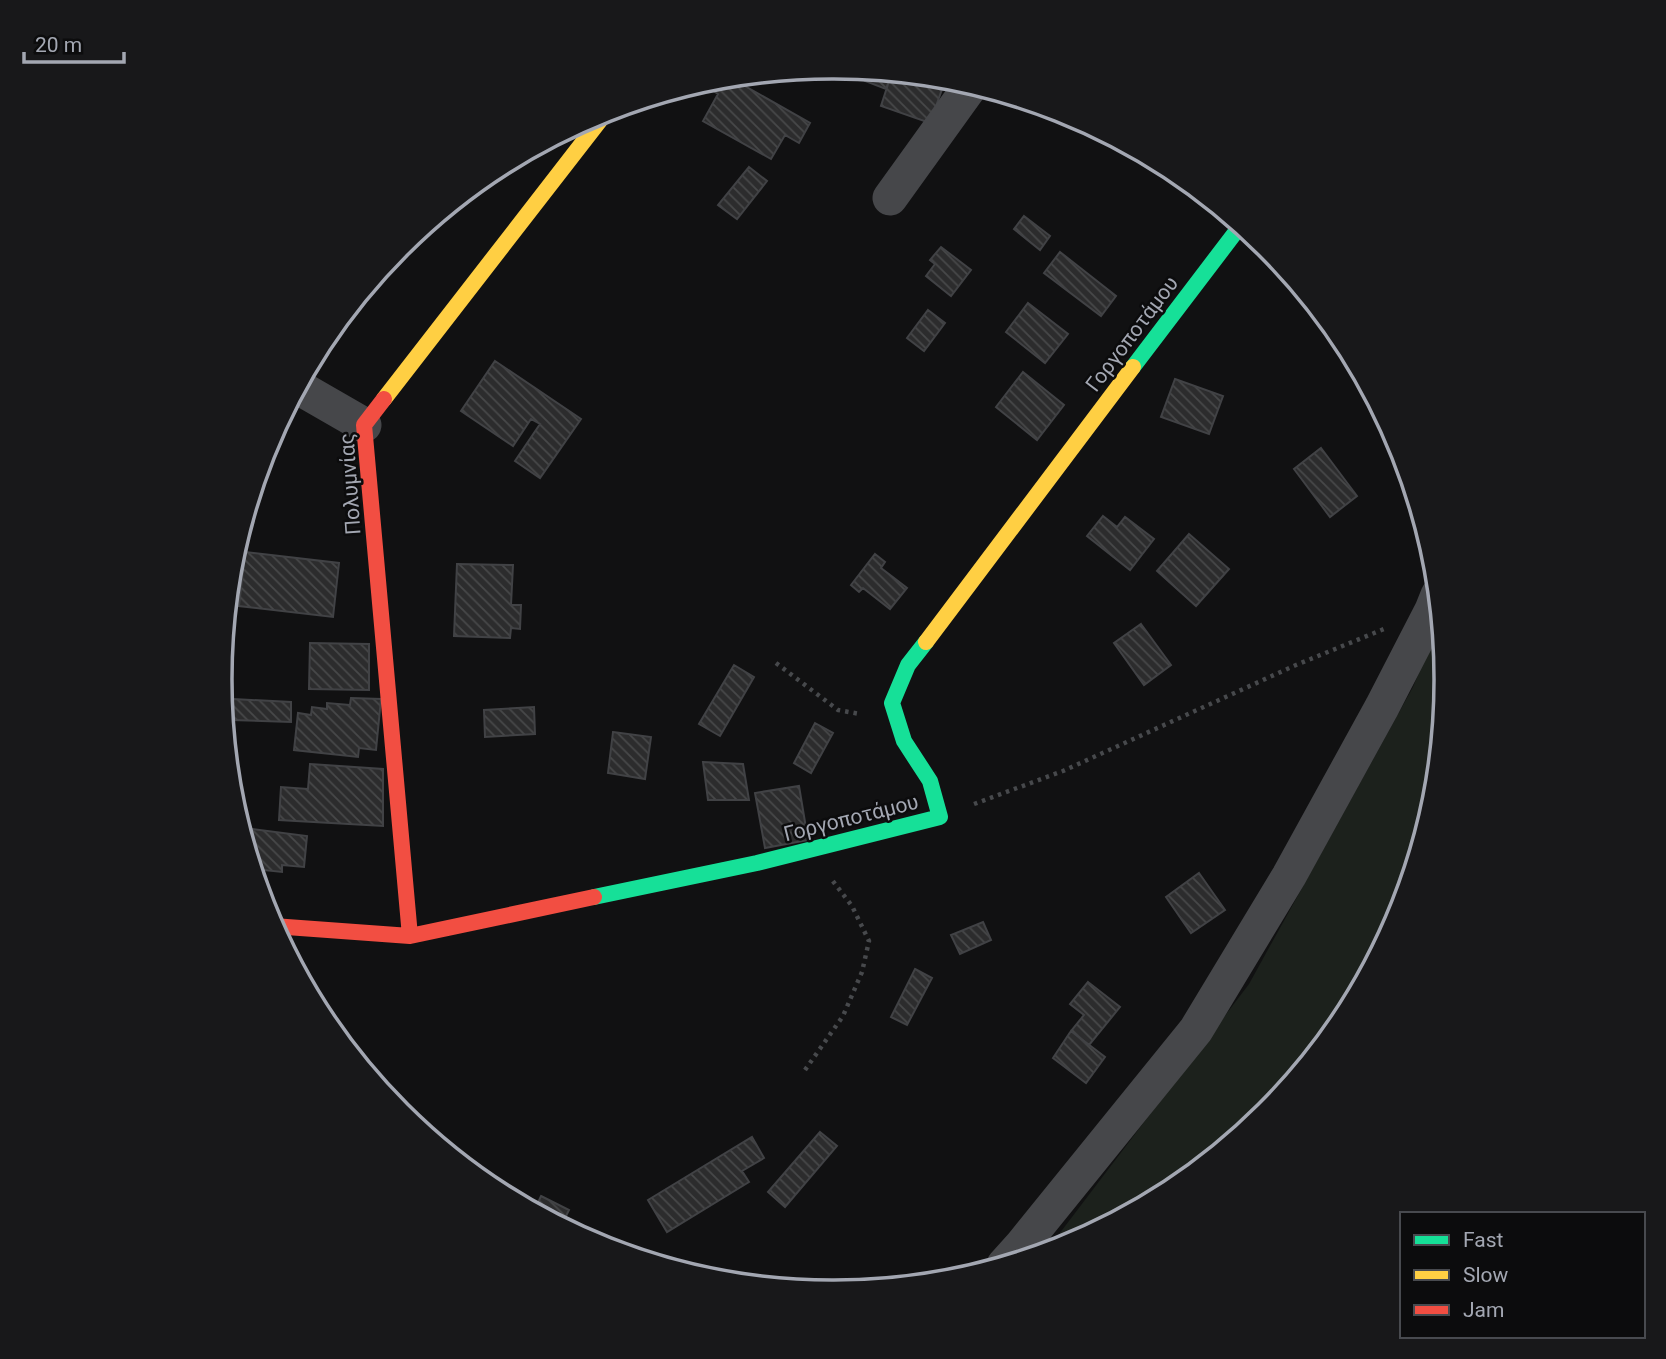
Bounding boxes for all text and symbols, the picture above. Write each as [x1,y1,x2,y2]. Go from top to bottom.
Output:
scale bar [24,21,124,65]
text: 20 m [35,33,82,57]
street label: Γοργοποτάμου [1081,272,1183,396]
street label: Πολυμνίας [334,432,366,536]
street label: Γοργοποτάμου [781,790,921,846]
legend [1400,1212,1645,1338]
text: Fast [1463,1228,1504,1252]
text: Slow [1463,1263,1509,1287]
text: Jam [1463,1298,1504,1322]

